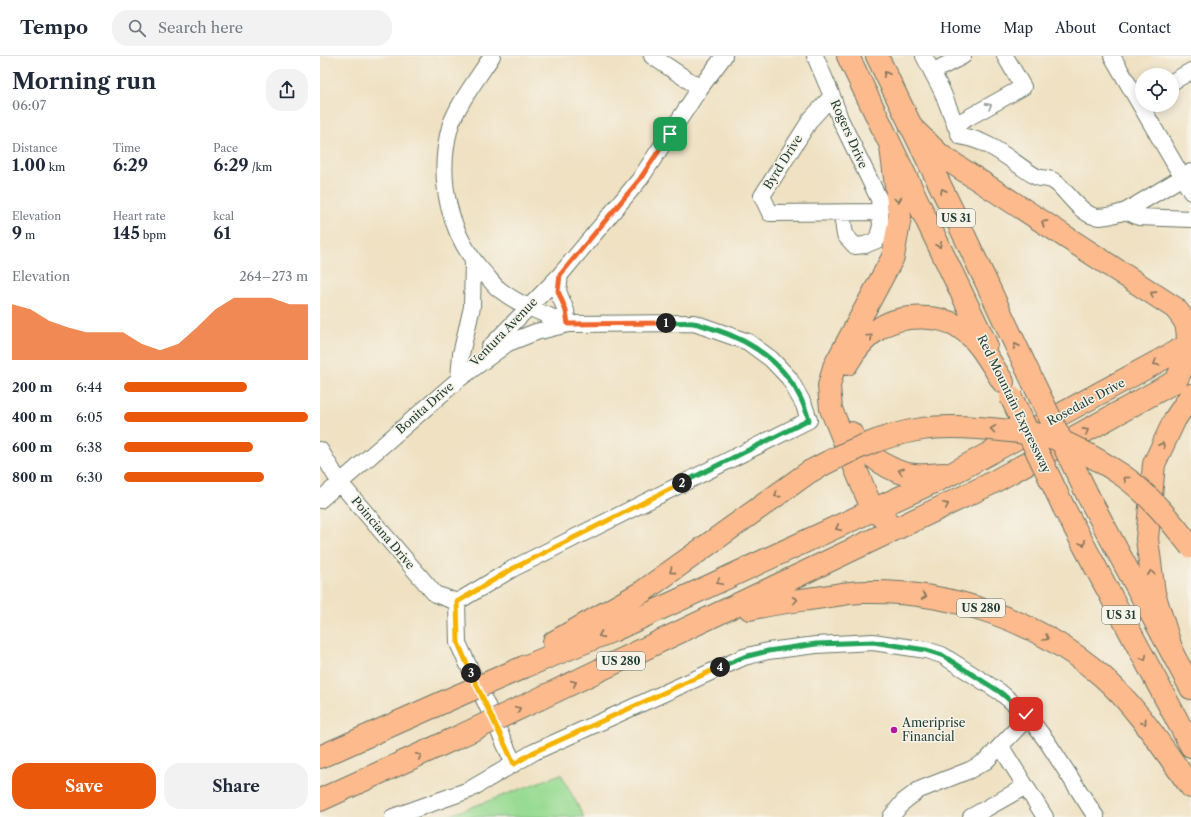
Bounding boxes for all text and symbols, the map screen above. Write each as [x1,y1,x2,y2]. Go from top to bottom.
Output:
search box [112,10,392,46]
text: Tempo [20,16,88,39]
icon: search [126,17,148,39]
text: Search here [158,18,243,37]
text: Home [940,19,981,37]
text: Map [1003,19,1033,37]
text: About [1055,19,1096,37]
text: Contact [1118,19,1171,37]
text: Morning run [12,68,156,95]
map controls [1135,68,1179,112]
button: locate [1135,68,1179,112]
button: share [266,69,308,111]
one-way arrow [883,71,891,78]
text: 06:07 [12,97,46,113]
street label: Rogers Drive [828,97,871,171]
one-way arrow [985,104,992,111]
pin [653,117,687,151]
icon: arrive [659,123,681,145]
street label: Byrd Drive [760,131,805,192]
text: Distance [12,141,58,155]
text: Time [113,141,140,155]
text: Pace [213,141,238,155]
text: 1.00 [12,155,46,175]
text: 6:29 [113,155,148,175]
text: 6:29 [213,155,249,175]
text: km [46,160,65,174]
text: /km [249,160,272,174]
one-way arrow [940,187,948,195]
one-way arrow [893,197,902,203]
text: Elevation [12,209,61,223]
text: Heart rate [113,209,166,223]
text: kcal [213,209,234,223]
road number: US 31 [937,209,975,227]
one-way arrow [1041,221,1048,228]
text: 9 [12,223,22,243]
text: 145 [113,223,140,243]
text: 61 [213,223,231,243]
text: m [22,228,35,242]
text: bpm [140,228,166,242]
one-way arrow [934,241,942,248]
text: Elevation [12,268,70,284]
text: 264–273 m [239,268,308,284]
one-way arrow [1150,291,1157,298]
street label: Ventura Avenue [466,294,540,370]
pin: 1 [656,313,676,333]
text: 1 [664,316,668,330]
street label: Red Mountain Expressway [974,332,1055,476]
one-way arrow [865,334,873,342]
one-way arrow [1013,343,1021,351]
one-way arrow [1153,359,1160,366]
street label: Rosedale Drive [1044,375,1128,428]
street label: Bonita Drive [393,378,457,437]
text: 200 m [12,379,52,395]
text: 6:44 [76,379,102,395]
text: 400 m [12,409,52,425]
text: 6:05 [76,409,103,425]
one-way arrow [990,425,996,434]
one-way arrow [1082,428,1089,436]
text: 600 m [12,439,53,455]
text: 6:38 [76,439,102,455]
one-way arrow [1157,442,1165,450]
one-way arrow [897,467,904,476]
text: 800 m [12,469,53,485]
text: 6:30 [76,469,103,485]
pin: 2 [672,473,692,493]
text: 2 [679,476,685,490]
one-way arrow [1123,476,1130,483]
one-way arrow [775,490,782,497]
street label: Poinciana Drive [349,493,418,572]
one-way arrow [942,502,950,510]
one-way arrow [834,523,841,531]
one-way arrow [1078,539,1086,546]
one-way arrow [669,566,676,574]
one-way arrow [1147,570,1156,576]
one-way arrow [716,577,723,585]
one-way arrow [921,591,927,600]
one-way arrow [792,596,798,605]
road number: US 280 [957,599,1005,617]
road number: US 31 [1102,606,1140,624]
one-way arrow [597,630,605,638]
one-way arrow [1042,634,1049,641]
road number: US 280 [597,652,645,670]
one-way arrow [1139,653,1147,661]
pin: 4 [710,657,730,677]
text: 4 [717,660,723,674]
pin: 3 [461,663,481,683]
text: 3 [468,666,474,680]
one-way arrow [570,680,578,688]
pin [1009,697,1043,731]
icon: check [1015,703,1037,725]
one-way arrow [514,706,522,714]
place label: Ameriprise Financial [901,715,966,744]
one-way arrow [1139,718,1147,725]
marker: Ameriprise Financial [889,725,899,735]
one-way arrow [415,753,423,761]
button: Save [12,763,156,809]
button: Share [164,763,308,809]

